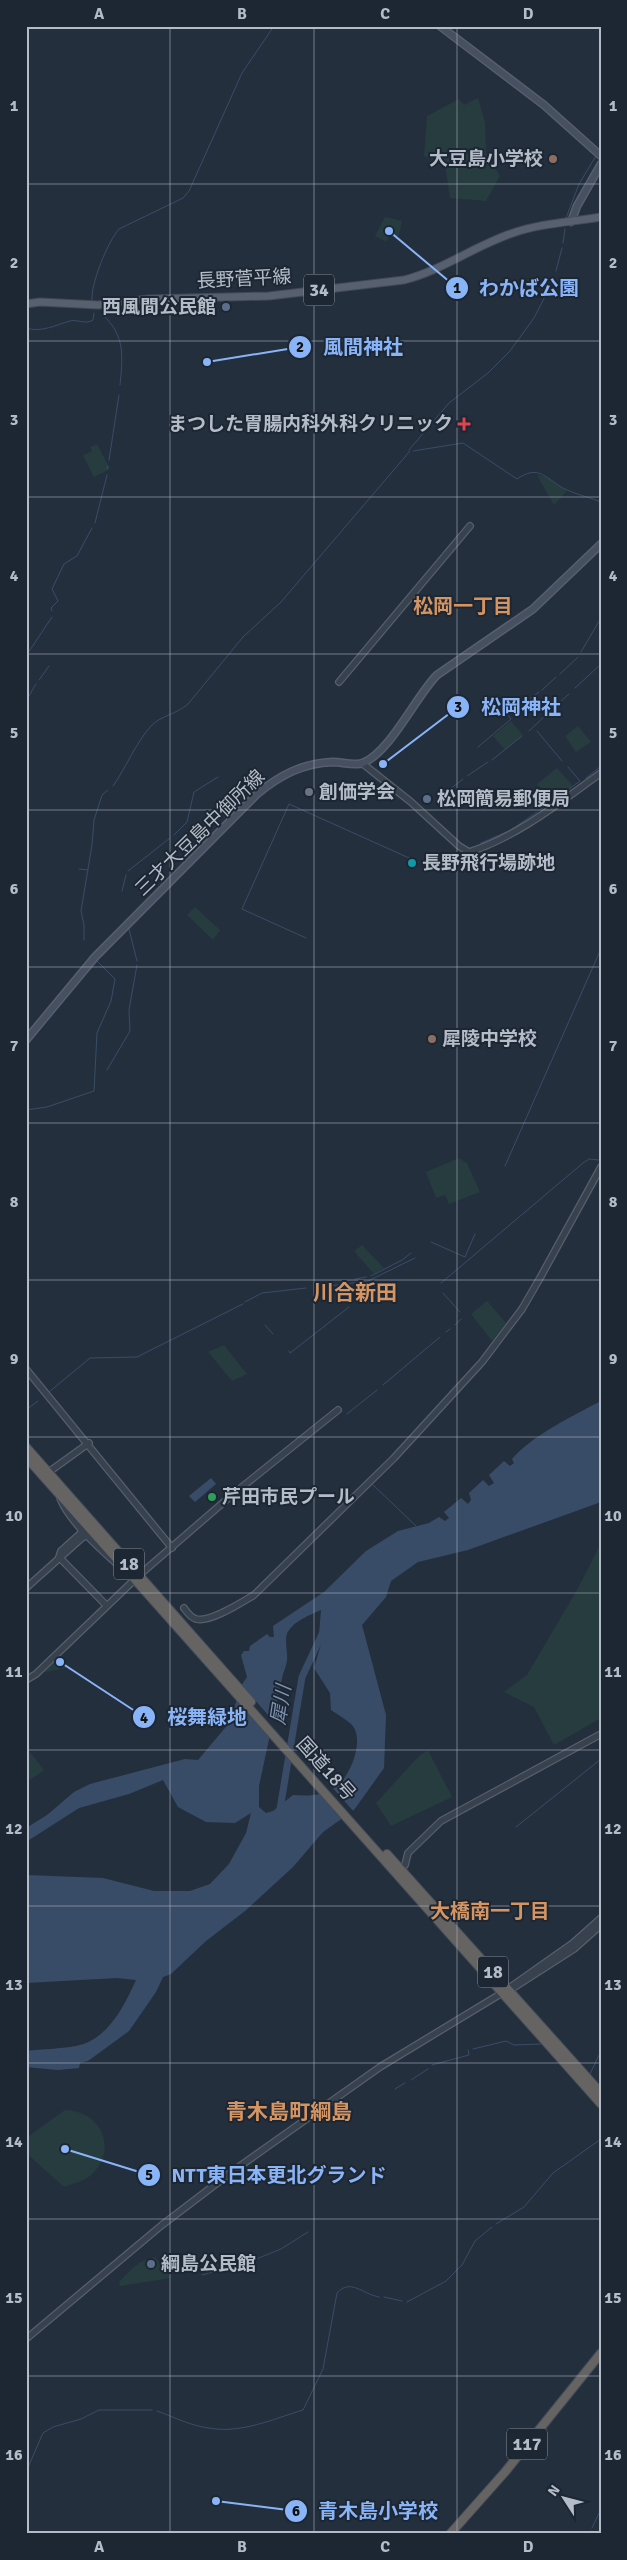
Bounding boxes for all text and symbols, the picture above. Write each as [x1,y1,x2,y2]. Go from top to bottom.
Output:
text: A [94,4,105,24]
text: B [237,4,247,24]
text: C [380,4,390,24]
text: D [523,4,534,24]
text: 1 [10,96,19,116]
text: 1 [609,96,618,116]
place label: 大豆島小学校 [429,147,543,171]
marker: 大豆島小学校 [547,153,559,165]
text: 2 [10,253,18,273]
text: 2 [609,253,617,273]
street label: 長野菅平線 [196,265,292,293]
callout: わかば公園 [444,271,589,306]
road number: 34 [304,274,334,306]
text: わかば公園 [479,276,579,301]
text: 1 [453,279,461,297]
place label: 西風間公民館 [102,295,216,319]
marker: 西風間公民館 [220,301,232,313]
callout: 風間神社 [288,329,413,364]
text: 風間神社 [323,335,403,360]
text: 2 [296,338,304,356]
text: 3 [10,410,18,430]
text: 3 [609,410,617,430]
place label: まつした胃腸内科外科クリニック [168,412,453,436]
marker: まつした胃腸内科外科クリニック [457,417,471,431]
text: 4 [10,566,19,586]
text: 4 [609,566,618,586]
district label: 松岡一丁目 [413,594,513,619]
callout: 松岡神社 [446,689,571,724]
text: 松岡神社 [481,695,561,720]
text: 3 [454,698,462,716]
text: 5 [10,723,18,743]
text: 5 [609,723,617,743]
street label: 三才大豆島中御所線 [130,765,270,901]
place label: 創価学会 [319,780,395,804]
marker: 創価学会 [303,786,315,798]
place label: 松岡簡易郵便局 [437,787,570,811]
marker: 松岡簡易郵便局 [421,793,433,805]
place label: 長野飛行場跡地 [422,851,555,875]
marker: 長野飛行場跡地 [406,857,418,869]
text: 6 [10,879,19,899]
text: 6 [609,879,618,899]
place label: 犀陵中学校 [442,1027,537,1051]
marker: 犀陵中学校 [426,1033,438,1045]
text: 7 [10,1036,19,1056]
text: 7 [609,1036,618,1056]
text: 8 [10,1192,19,1212]
text: 8 [609,1192,618,1212]
district label: 川合新田 [313,1280,397,1306]
text: 9 [10,1349,19,1369]
text: 9 [609,1349,618,1369]
place label: 芹田市民プール [222,1485,355,1509]
marker: 芹田市民プール [206,1491,218,1503]
text: 10 [5,1506,23,1526]
text: 10 [604,1506,622,1526]
road number: 18 [114,1548,144,1580]
text: 11 [5,1662,23,1682]
text: 11 [604,1662,622,1682]
water label: 犀川 [266,1681,297,1727]
callout: 桜舞緑地 [132,1700,257,1735]
text: 桜舞緑地 [167,1705,247,1730]
text: 4 [140,1709,148,1727]
street label: 国道18号 [291,1732,361,1806]
text: 12 [5,1819,23,1839]
text: 12 [604,1819,622,1839]
district label: 大橋南一丁目 [430,1899,550,1924]
road number: 18 [478,1956,508,1988]
text: 13 [5,1975,23,1995]
text: 13 [604,1975,622,1995]
district label: 青木島町綱島 [226,2099,352,2125]
text: 14 [5,2132,23,2152]
text: 14 [604,2132,622,2152]
callout: NTT東日本更北グランド [137,2158,397,2193]
text: NTT東日本更北グランド [171,2163,387,2188]
text: 5 [145,2166,153,2184]
place label: 綱島公民館 [161,2252,256,2276]
marker: 綱島公民館 [145,2258,157,2270]
text: 15 [5,2288,23,2308]
text: 15 [604,2288,622,2308]
road number: 117 [507,2428,547,2460]
text: 16 [5,2445,23,2465]
text: 16 [604,2445,622,2465]
north arrow [540,2472,590,2522]
text: N [544,2482,564,2500]
callout: 青木島小学校 [283,2494,448,2529]
text: 青木島小学校 [318,2499,438,2524]
text: 6 [292,2502,300,2520]
text: A [94,2537,105,2557]
text: B [237,2537,247,2557]
text: C [380,2537,390,2557]
text: D [523,2537,534,2557]

